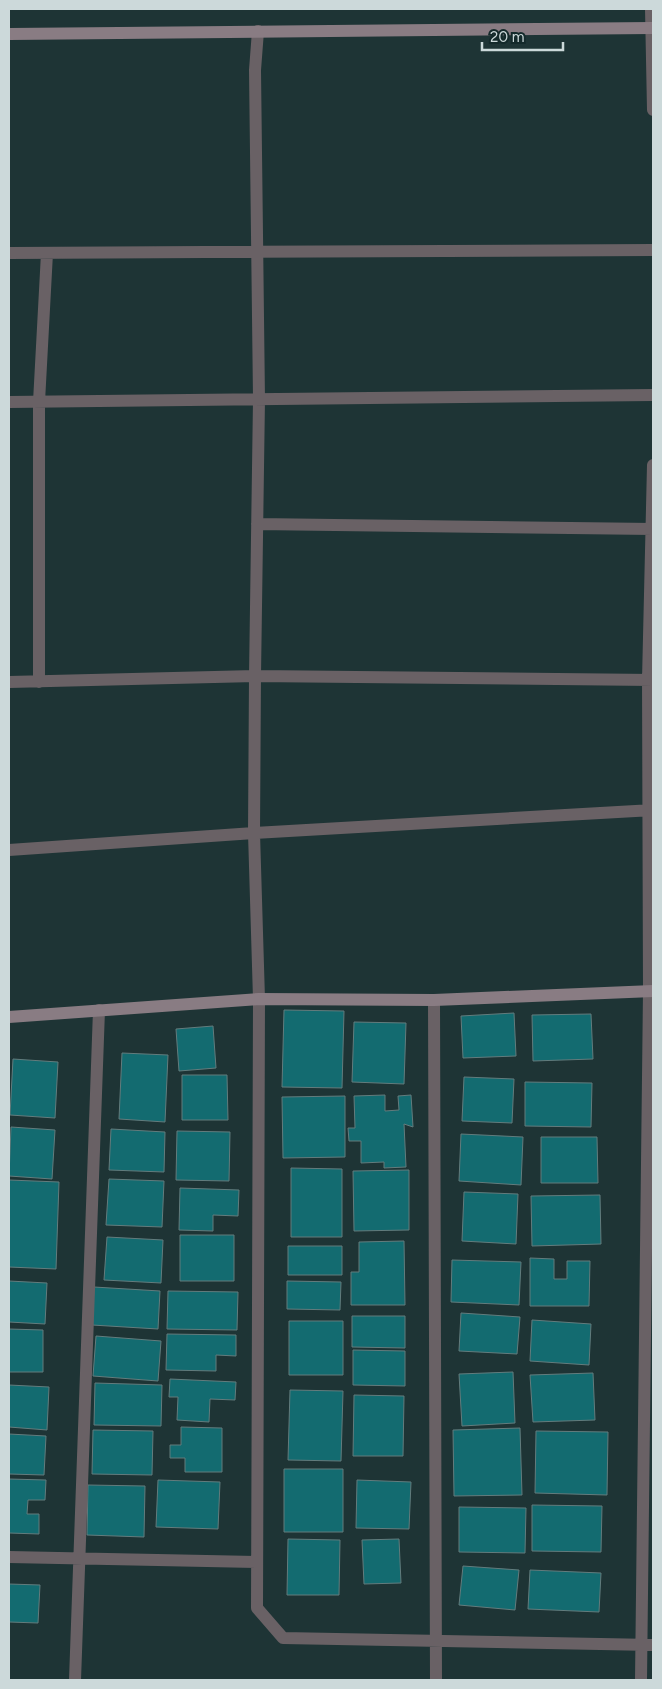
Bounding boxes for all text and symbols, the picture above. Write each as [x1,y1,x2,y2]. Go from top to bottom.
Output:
scale bar [482,20,563,52]
text: 20 m [490,28,524,46]

